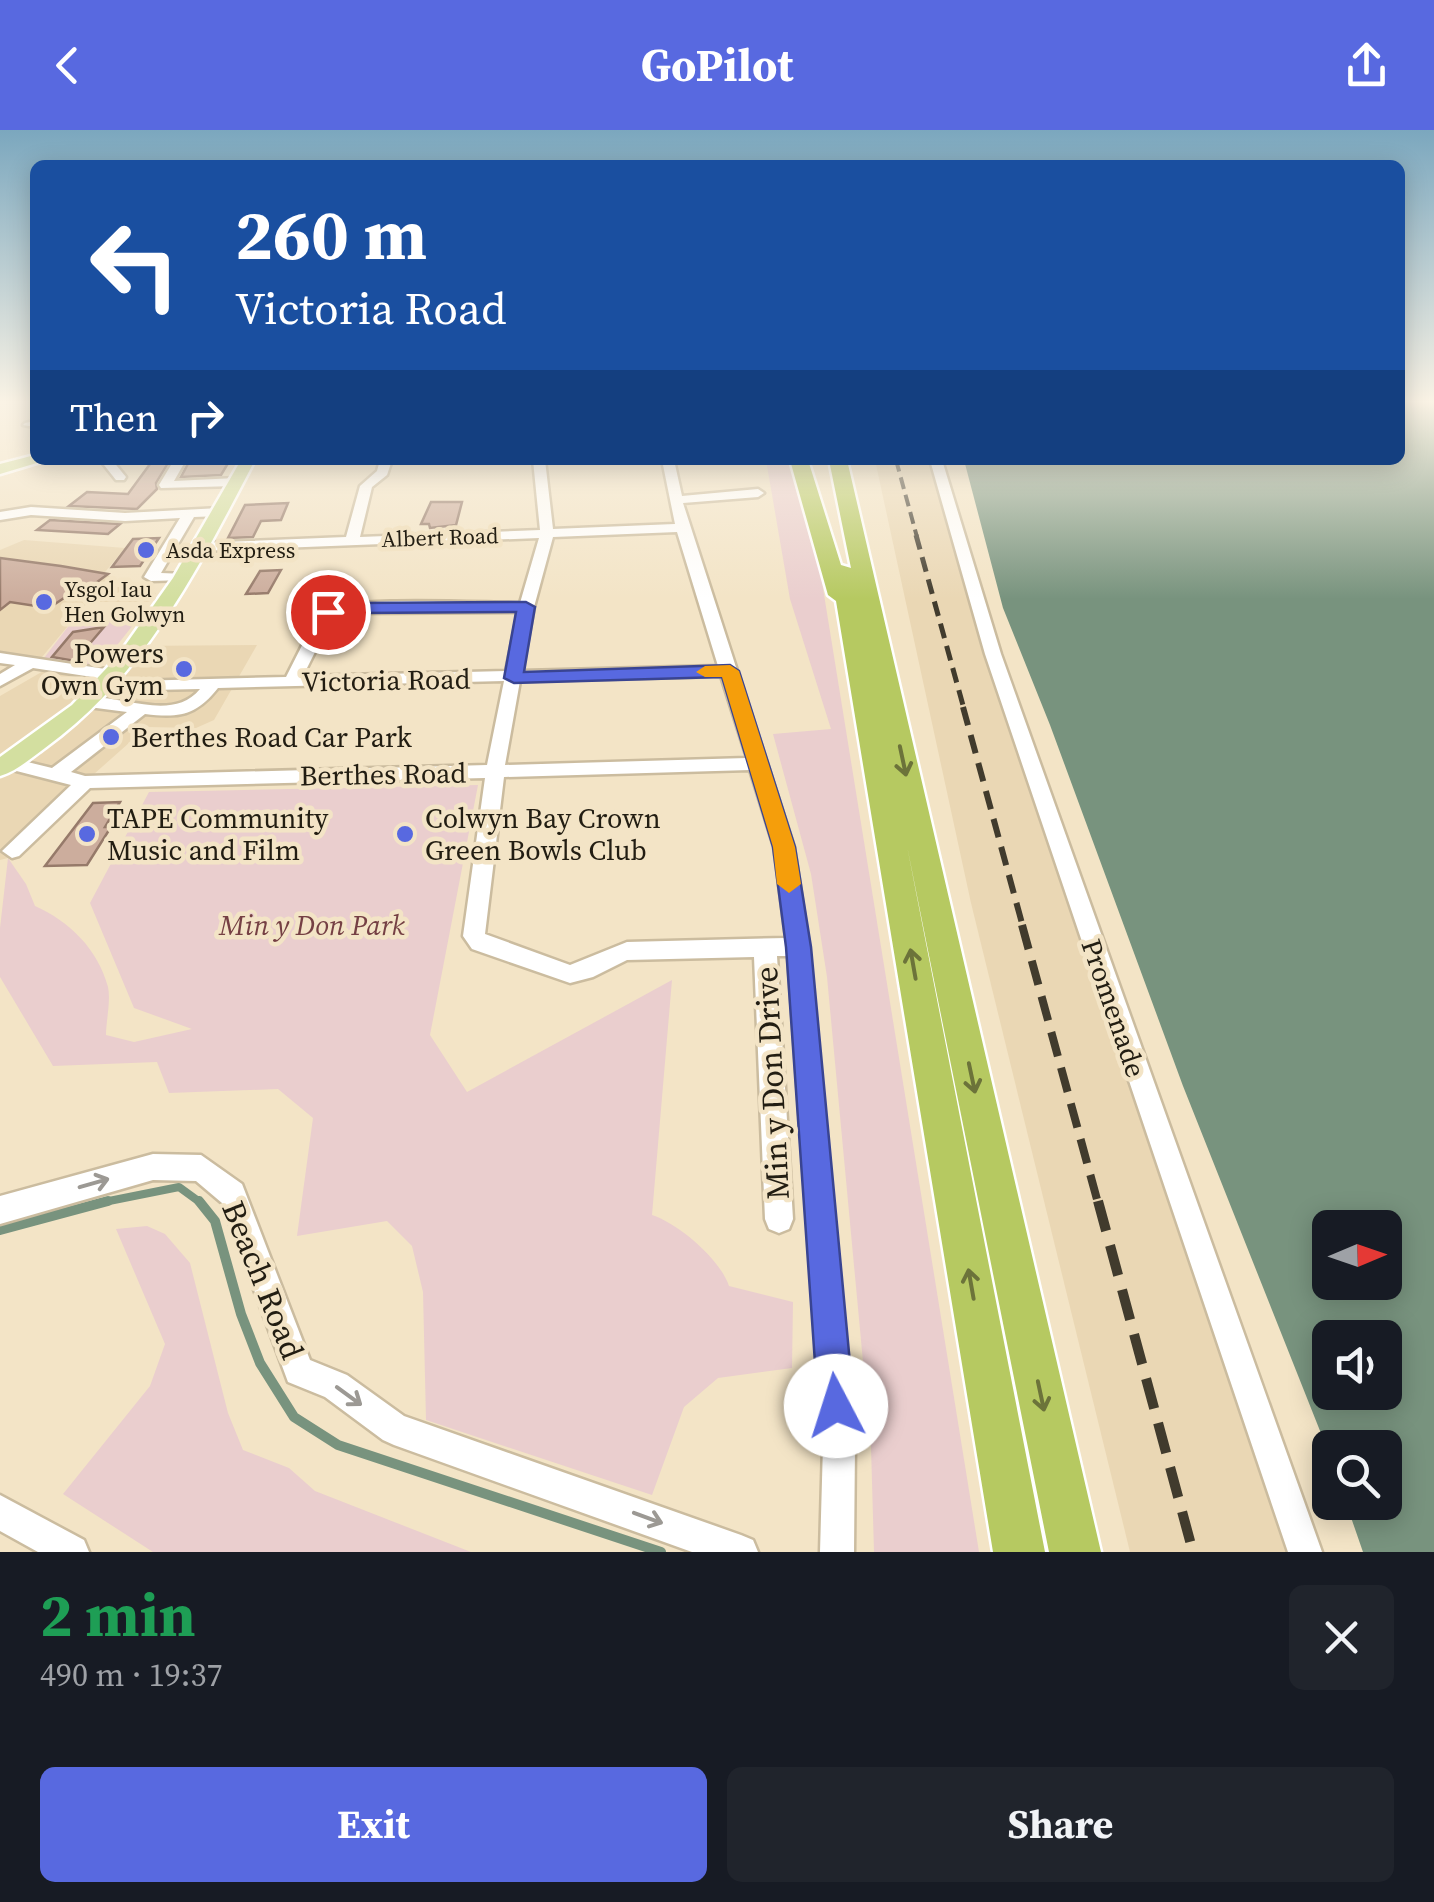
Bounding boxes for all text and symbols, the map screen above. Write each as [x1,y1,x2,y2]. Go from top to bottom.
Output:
text: GoPilot [641,34,793,96]
icon: back [40,38,95,93]
icon: share [1339,38,1394,93]
text: 260 m [235,186,427,282]
icon: left [70,200,200,330]
text: Victoria Road [235,277,507,339]
icon: right [178,390,233,445]
text: Then [70,392,158,444]
street label: Albert Road [381,520,499,554]
place label: Asda Express [166,535,295,565]
marker: Asda Express [135,539,157,561]
pin [286,570,371,655]
place label: Ysgol Iau Hen Golwyn [64,574,185,629]
icon: arrive [301,585,356,640]
marker: Ysgol Iau Hen Golwyn [33,591,55,613]
place label: Powers Own Gym [41,634,164,704]
marker: Powers Own Gym [173,658,195,680]
street label: Victoria Road [301,660,471,700]
place label: Berthes Road Car Park [131,718,412,756]
marker: Berthes Road Car Park [100,726,122,748]
one-way arrow [895,744,913,776]
street label: Berthes Road [299,754,467,794]
place label: TAPE Community Music and Film [107,799,329,869]
place label: Colwyn Bay Crown Green Bowls Club [425,799,661,869]
marker: TAPE Community Music and Film [76,823,98,845]
marker: Colwyn Bay Crown Green Bowls Club [394,823,416,845]
park label: Min y Don Park [218,906,406,944]
street label: Promenade [1073,934,1155,1082]
one-way arrow [903,948,922,981]
street label: Min y Don Drive [744,965,800,1201]
one-way arrow [964,1061,982,1093]
one-way arrow [78,1173,109,1192]
street label: Beach Road [211,1194,315,1366]
north arrow [1312,1210,1402,1300]
map controls [1312,1210,1402,1520]
one-way arrow [960,1269,979,1301]
button: sound [1312,1320,1402,1410]
position arrow [784,1354,888,1458]
one-way arrow [1032,1379,1051,1411]
one-way arrow [335,1385,362,1406]
button: search [1312,1430,1402,1520]
one-way arrow [631,1511,663,1529]
text: 2 min [40,1574,196,1656]
button: close [1289,1585,1394,1690]
text: 490 m · 19:37 [40,1653,222,1697]
button: Exit [40,1767,707,1882]
button: Share [727,1767,1394,1882]

